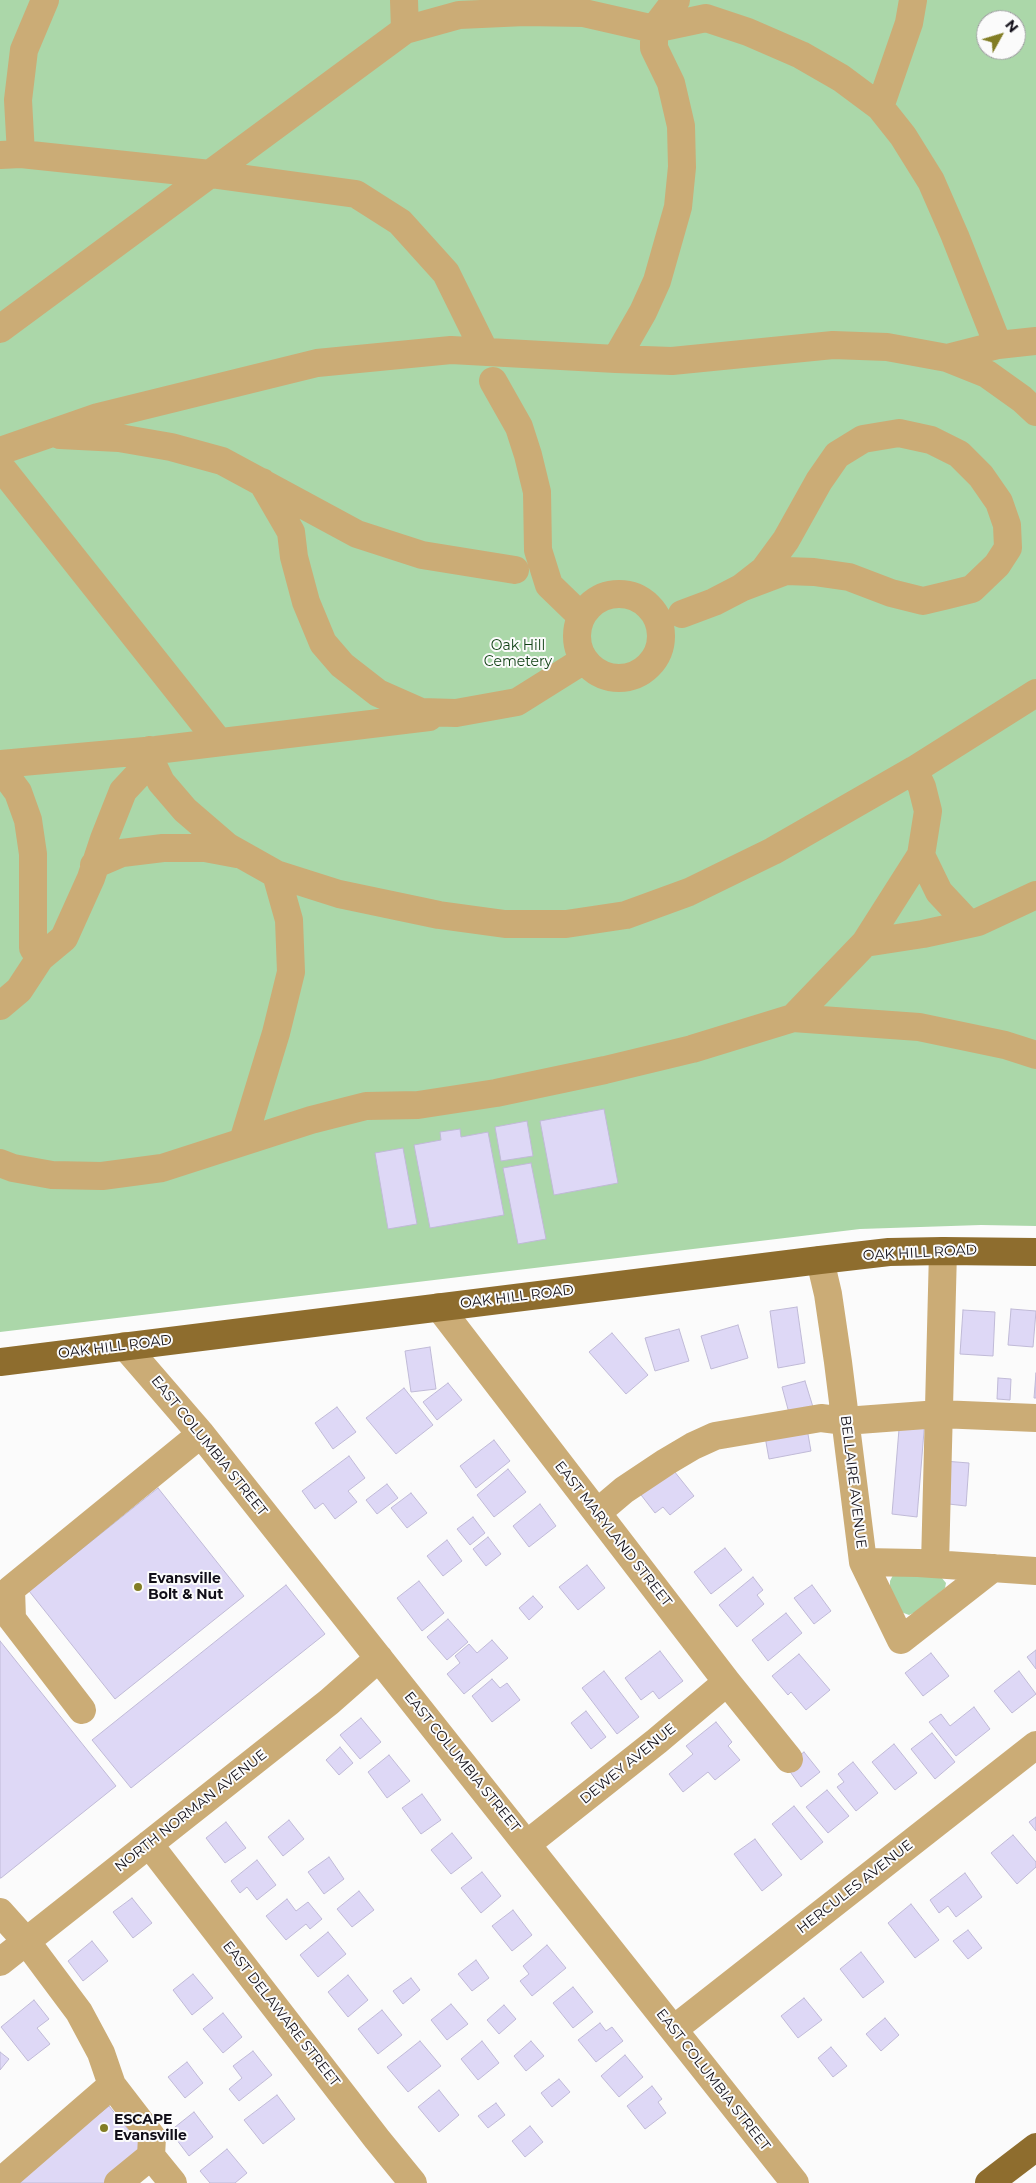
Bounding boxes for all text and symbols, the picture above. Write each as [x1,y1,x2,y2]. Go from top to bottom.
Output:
north arrow [976,10,1026,60]
text: N [1001,16,1022,36]
park label: Oak Hill Cemetery [484,638,552,670]
street label: OAK HILL ROAD [862,1242,978,1264]
street label: OAK HILL ROAD [459,1282,575,1312]
street label: OAK HILL ROAD [57,1332,173,1362]
street label: EAST COLUMBIA STREET [147,1373,271,1519]
street label: BELLAIRE AVENUE [836,1414,870,1550]
street label: EAST MARYLAND STREET [551,1458,675,1610]
place label: Evansville Bolt & Nut [148,1571,223,1604]
marker: Evansville Bolt & Nut [132,1581,144,1593]
street label: EAST COLUMBIA STREET [400,1689,524,1835]
street label: DEWEY AVENUE [577,1720,679,1808]
street label: NORTH NORMAN AVENUE [112,1746,270,1876]
street label: HERCULES AVENUE [794,1837,916,1937]
street label: EAST DELAWARE STREET [219,1938,343,2090]
street label: EAST COLUMBIA STREET [652,2006,774,2154]
place label: ESCAPE Evansville [114,2112,187,2144]
marker: ESCAPE Evansville [98,2122,110,2134]

